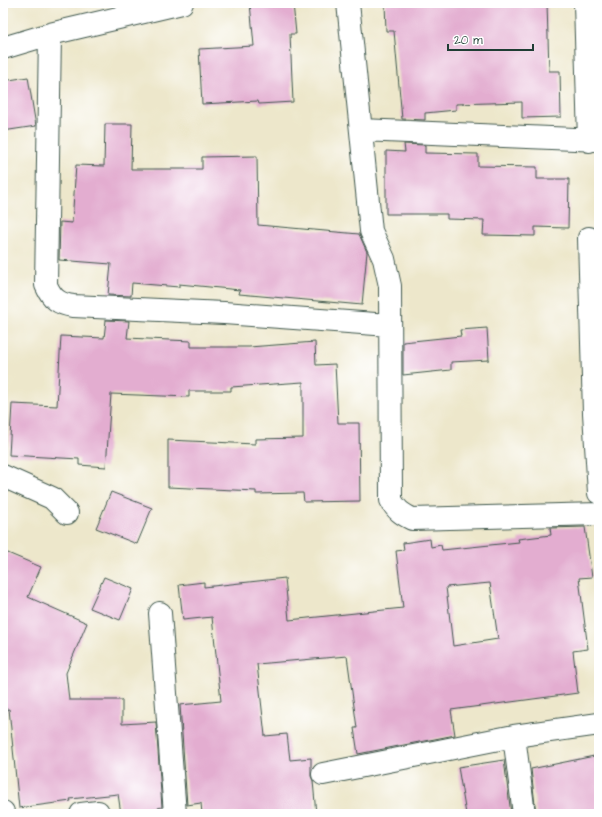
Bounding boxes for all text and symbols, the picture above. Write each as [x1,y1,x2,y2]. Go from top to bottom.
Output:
scale bar [448,26,533,52]
text: 20 m [454,32,483,49]

